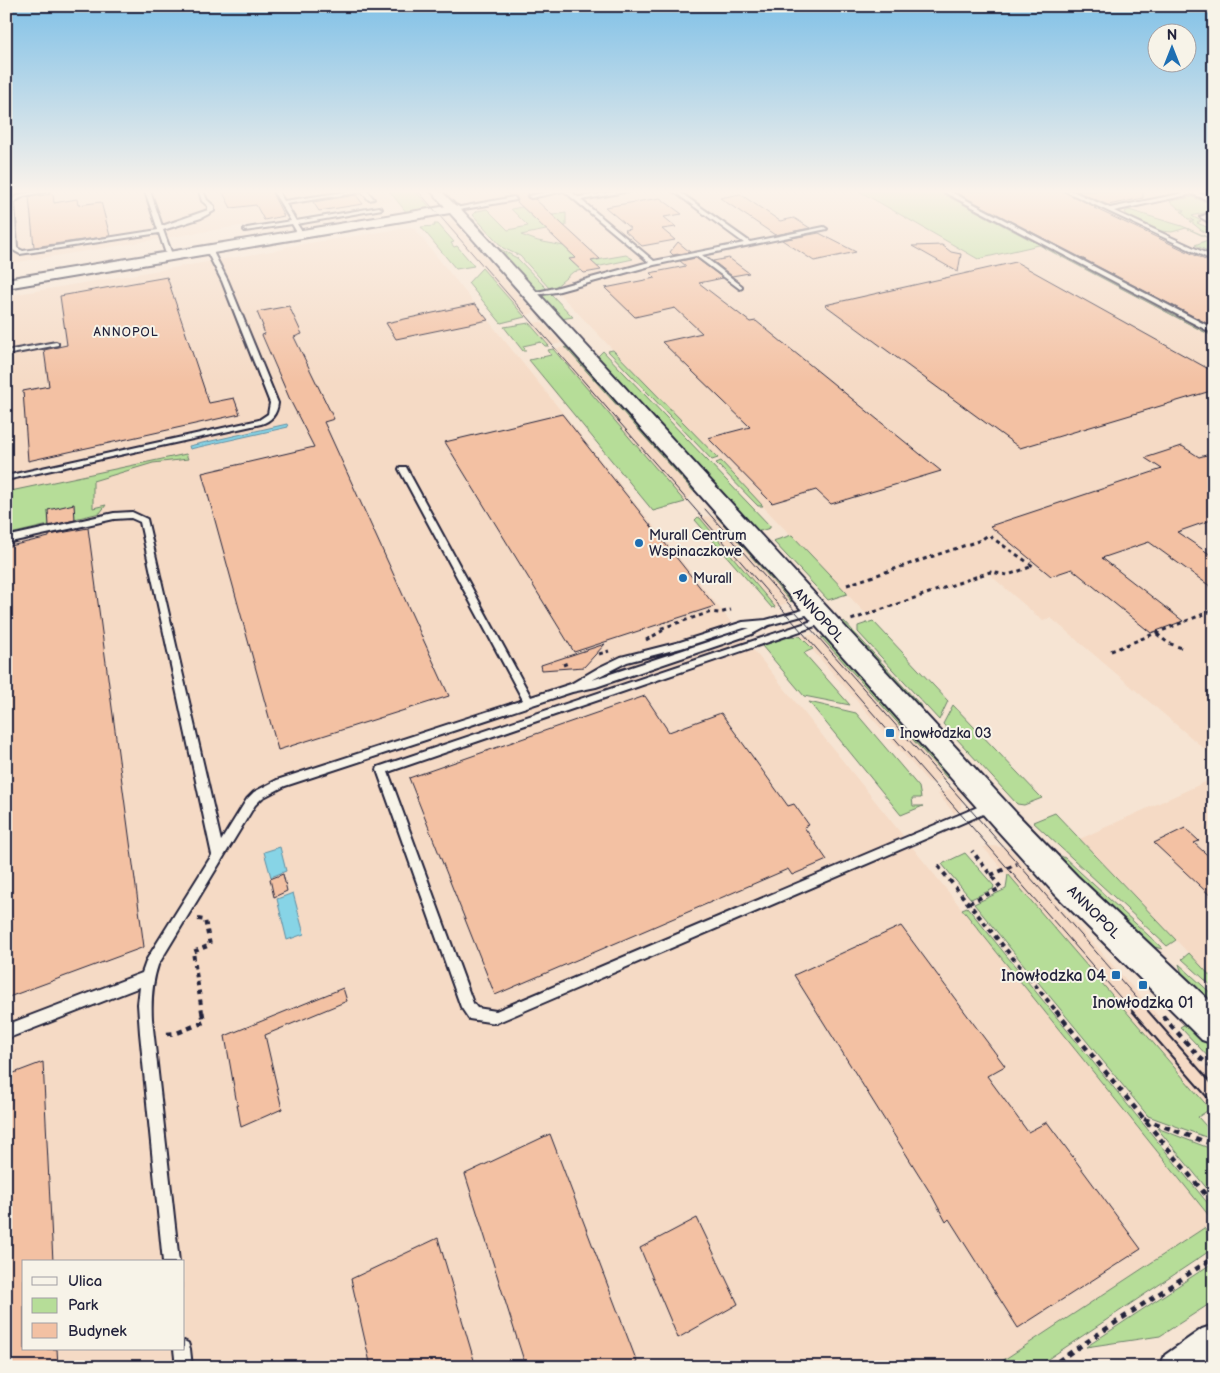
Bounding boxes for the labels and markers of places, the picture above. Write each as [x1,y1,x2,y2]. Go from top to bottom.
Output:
place label: Murall Centrum Wspinaczkowe [649,527,746,560]
marker: Murall Centrum Wspinaczkowe [633,537,645,549]
place label: Murall [693,570,732,587]
marker: Murall [677,572,689,584]
place label: Inowłodzka 03 [900,725,992,742]
marker: Inowłodzka 03 [884,727,896,739]
place label: Inowłodzka 04 [1001,967,1106,986]
marker: Inowłodzka 04 [1110,969,1122,981]
marker: Inowłodzka 01 [1137,979,1149,991]
place label: Inowłodzka 01 [1092,994,1194,1013]

